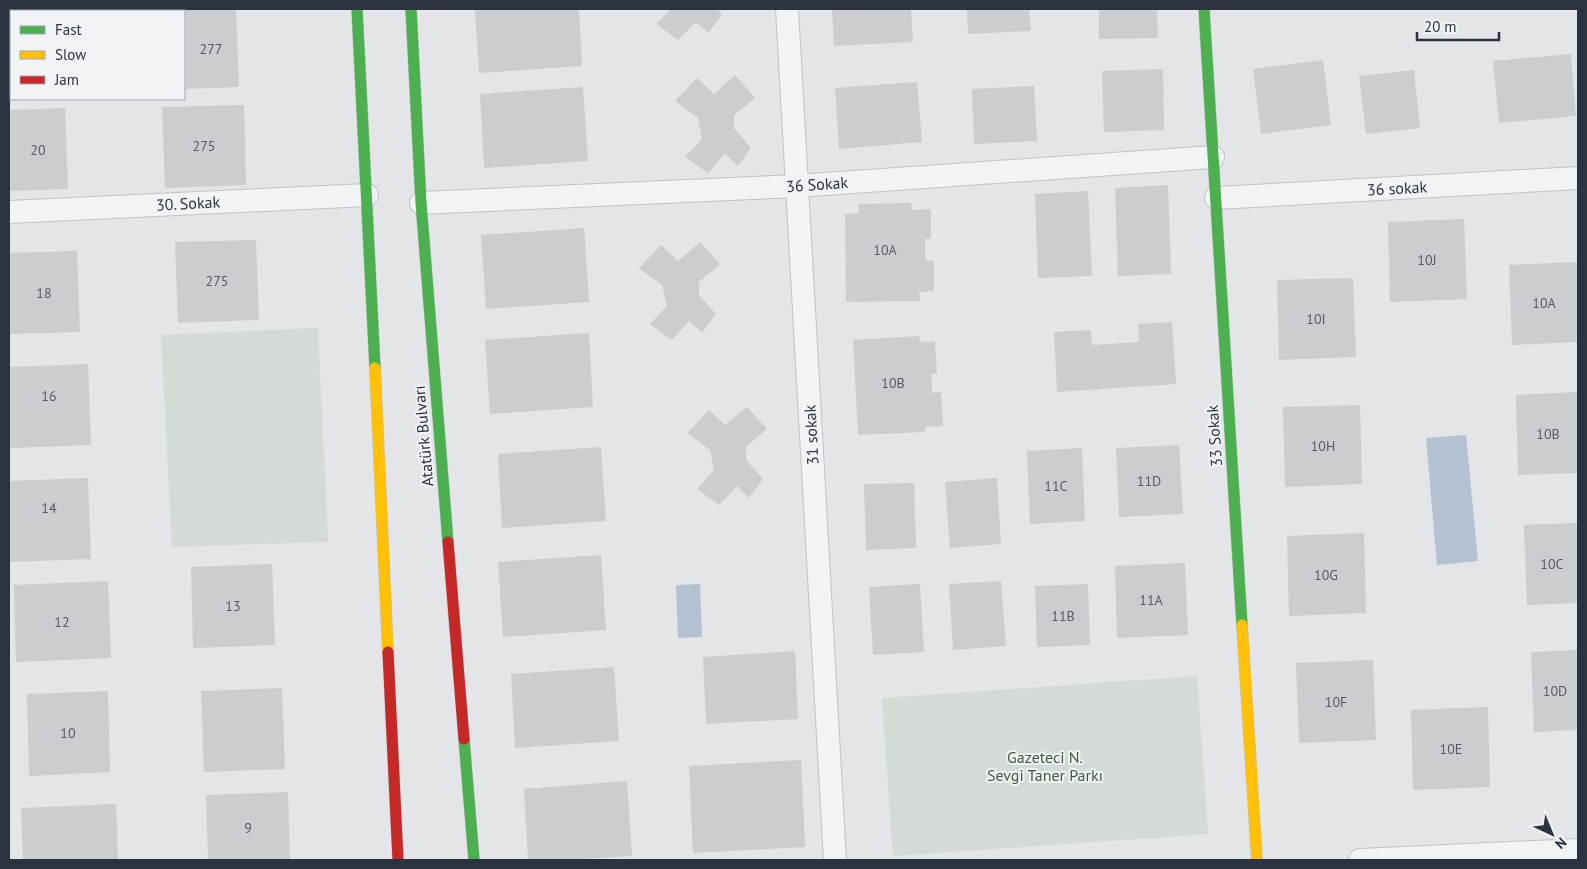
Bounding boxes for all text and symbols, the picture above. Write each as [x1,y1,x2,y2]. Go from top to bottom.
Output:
legend [10,10,185,100]
scale bar [1417,10,1500,42]
text: 20 m [1424,17,1457,36]
text: Fast [55,20,82,39]
house number: 277 [200,40,222,58]
text: Slow [55,45,86,64]
text: Jam [54,70,79,89]
house number: 275 [193,137,215,155]
house number: 20 [30,141,46,159]
street label: 36 Sokak [785,172,849,196]
street label: 36 sokak [1366,176,1428,200]
street label: 30. Sokak [155,191,221,215]
house number: 10A [873,241,898,259]
house number: 10J [1417,251,1437,269]
house number: 275 [206,272,228,290]
house number: 18 [36,284,52,302]
house number: 10A [1532,294,1557,312]
house number: 10I [1306,310,1326,328]
house number: 10B [881,374,905,392]
street label: Atatürk Bulvarı [409,385,437,487]
house number: 16 [41,387,57,405]
street label: 31 sokak [799,404,823,466]
street label: 33 Sokak [1202,404,1226,468]
house number: 10B [1536,425,1560,443]
house number: 10H [1311,437,1335,455]
house number: 11D [1137,472,1161,490]
house number: 11C [1044,477,1068,495]
house number: 14 [41,499,57,517]
house number: 10C [1540,555,1564,573]
house number: 10G [1314,566,1338,584]
house number: 11A [1139,591,1164,609]
house number: 13 [225,597,241,615]
house number: 11B [1051,607,1075,625]
house number: 12 [54,613,70,631]
house number: 10D [1543,682,1567,700]
house number: 10F [1325,693,1347,711]
house number: 10 [60,724,76,742]
house number: 10E [1440,740,1462,758]
park label: Gazeteci N. Sevgi Taner Parkı [987,747,1103,785]
north arrow [1527,809,1577,859]
house number: 9 [244,819,252,837]
text: N [1551,834,1571,853]

